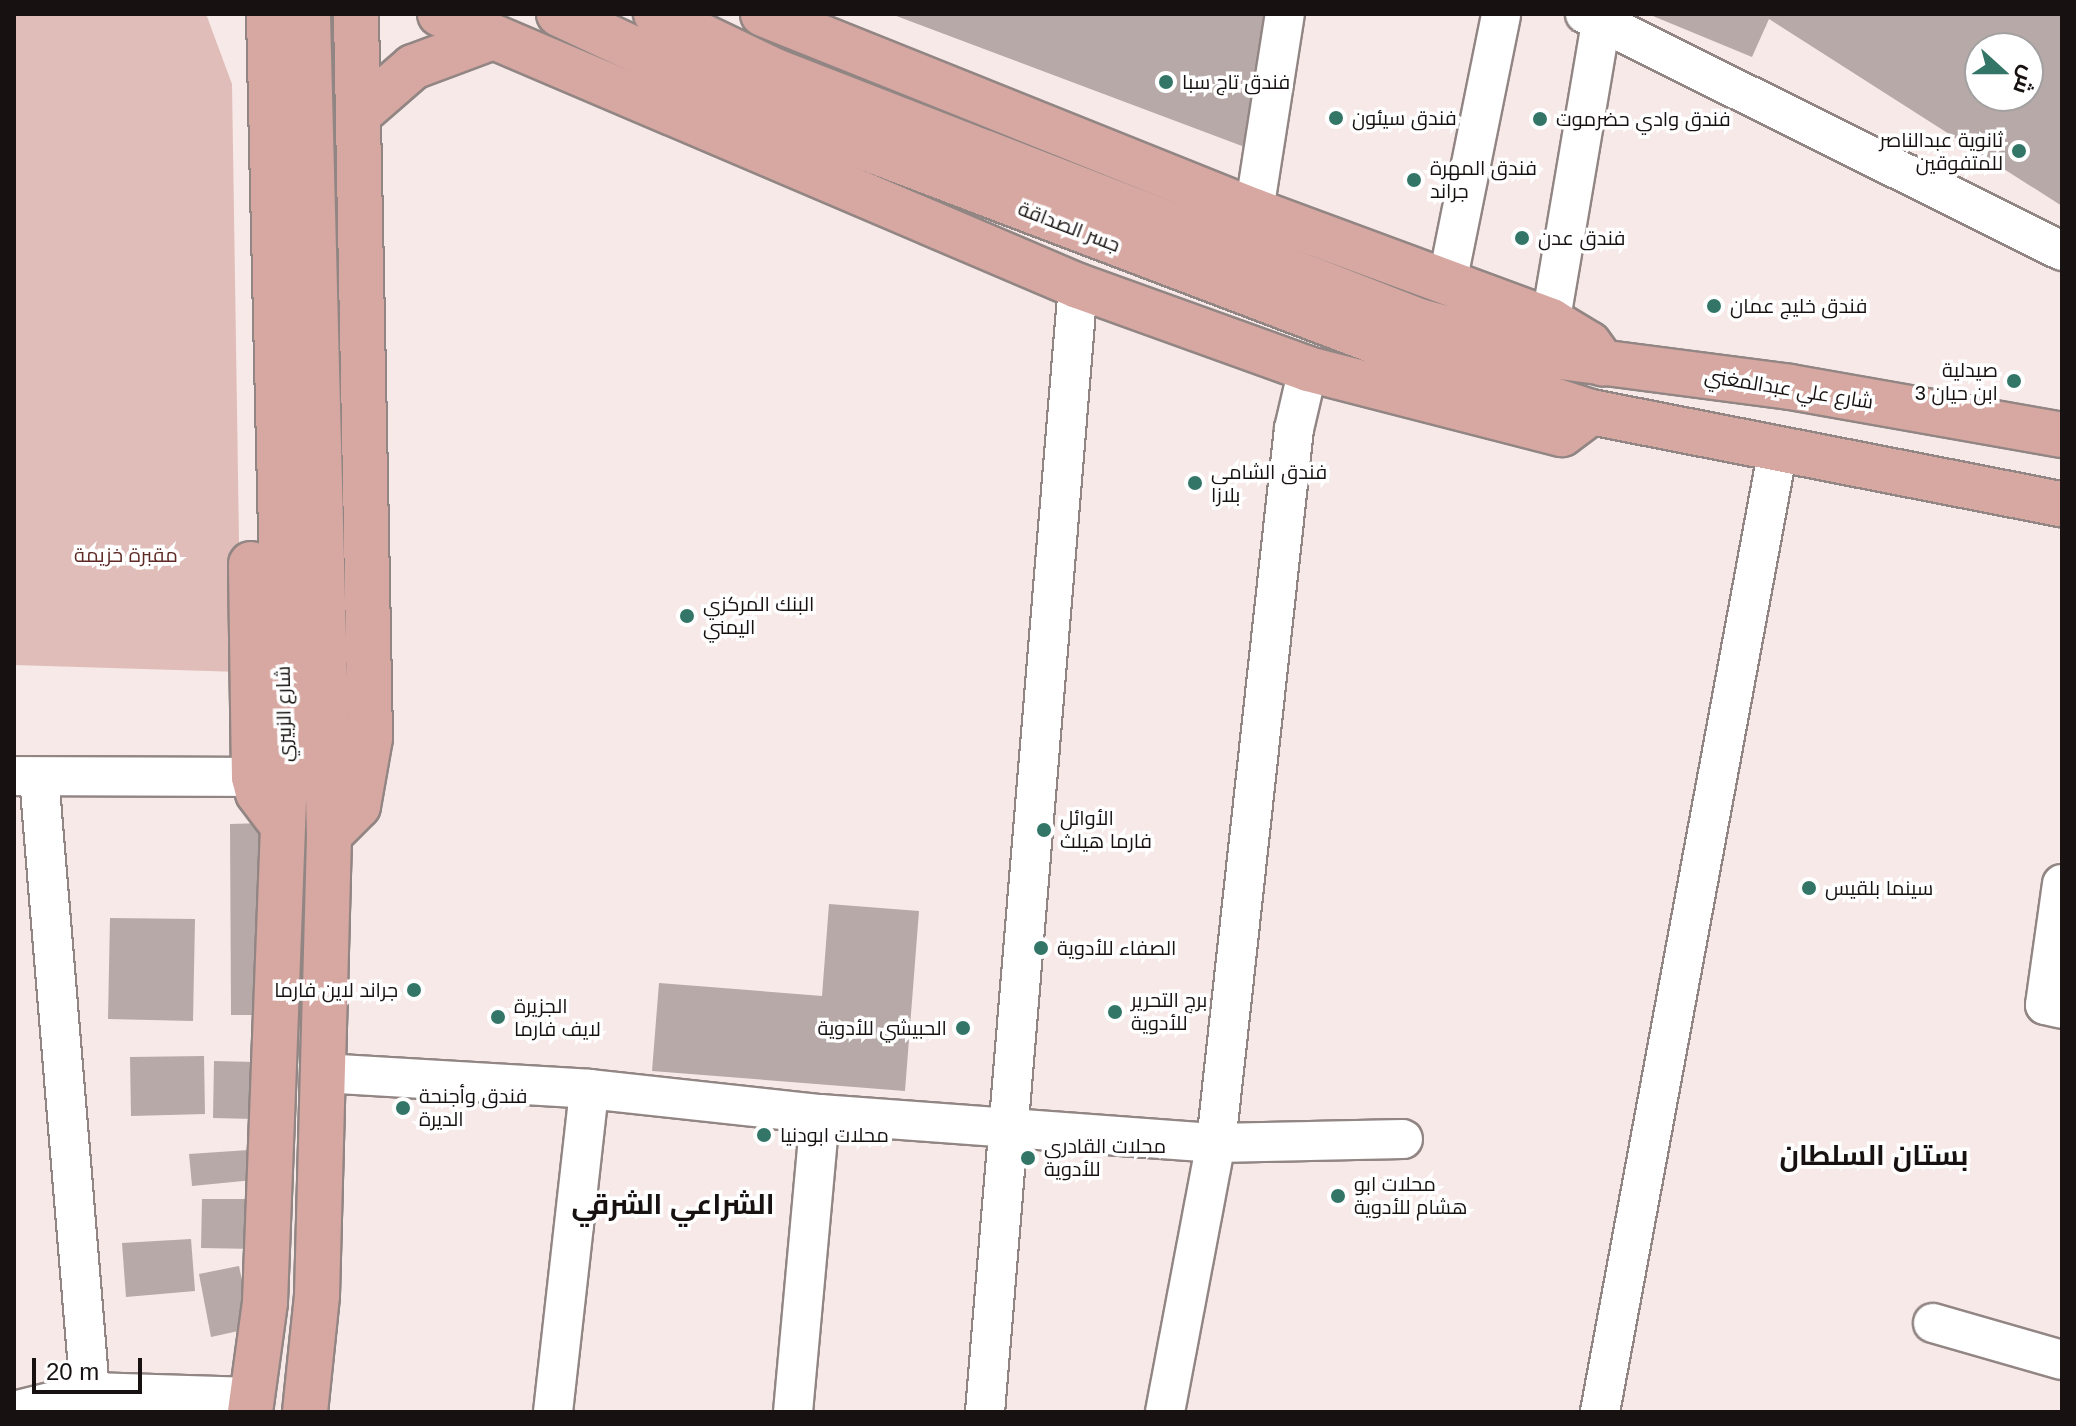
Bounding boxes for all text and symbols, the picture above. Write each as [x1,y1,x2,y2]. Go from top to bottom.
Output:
north arrow [1964,32,2044,112]
text: ش [2008,62,2042,98]
place label: فندق تاج سبا [1182,70,1290,94]
marker: فندق تاج سبا [1157,73,1175,91]
place label: فندق سيئون [1352,106,1457,130]
place label: فندق وادي حضرموت [1556,107,1731,131]
marker: فندق سيئون [1327,109,1345,127]
marker: فندق وادي حضرموت [1531,110,1549,128]
place label: ثانوية عبدالناصر للمتفوقين [1880,128,2003,175]
marker: ثانوية عبدالناصر للمتفوقين [2010,142,2028,160]
place label: فندق المهرة جراند [1430,156,1537,203]
marker: فندق المهرة جراند [1405,171,1423,189]
street label: جسر الصداقة [1015,197,1123,257]
place label: فندق عدن [1538,226,1625,250]
marker: فندق عدن [1513,229,1531,247]
place label: فندق خليج عمان [1730,294,1867,318]
marker: فندق خليج عمان [1705,297,1723,315]
place label: صيدلية ابن حيان 3 [1915,358,1998,405]
street label: شارع علي عبدالمغني [1703,364,1875,414]
marker: صيدلية ابن حيان 3 [2005,372,2023,390]
place label: فندق الشامي بلازا [1211,460,1327,507]
marker: فندق الشامي بلازا [1186,474,1204,492]
park label: مقبرة خزيمة [74,543,178,567]
place label: البنك المركزي اليمني [703,592,814,639]
marker: البنك المركزي اليمني [678,607,696,625]
street label: شارع الزبيري [271,666,297,762]
place label: الأوائل فارما هيلث [1060,806,1152,853]
marker: الأوائل فارما هيلث [1035,821,1053,839]
place label: سينما بلقيس [1825,876,1933,900]
marker: سينما بلقيس [1800,879,1818,897]
place label: الصفاء للأدوية [1057,936,1176,960]
marker: الصفاء للأدوية [1032,939,1050,957]
place label: جراند لاين فارما [274,978,398,1002]
marker: جراند لاين فارما [405,981,423,999]
place label: برج التحرير للأدوية [1131,988,1207,1035]
place label: الجزيرة لايف فارما [514,994,601,1041]
marker: برج التحرير للأدوية [1106,1003,1124,1021]
marker: الجزيرة لايف فارما [489,1008,507,1026]
place label: الحبيشي للأدوية [817,1016,947,1040]
marker: الحبيشي للأدوية [954,1019,972,1037]
place label: فندق وأجنحة الديرة [419,1084,527,1131]
marker: فندق وأجنحة الديرة [394,1099,412,1117]
place label: محلات ابودنيا [780,1123,889,1147]
marker: محلات ابودنيا [755,1126,773,1144]
place label: محلات القادري للأدوية [1044,1134,1166,1181]
district label: بستان السلطان [1779,1139,1969,1173]
marker: محلات القادري للأدوية [1019,1149,1037,1167]
place label: محلات ابو هشام للأدوية [1354,1172,1467,1219]
marker: محلات ابو هشام للأدوية [1329,1187,1347,1205]
district label: الشراعي الشرقي [572,1188,774,1222]
scale bar [36,1342,146,1392]
text: 20 m [46,1358,99,1385]

